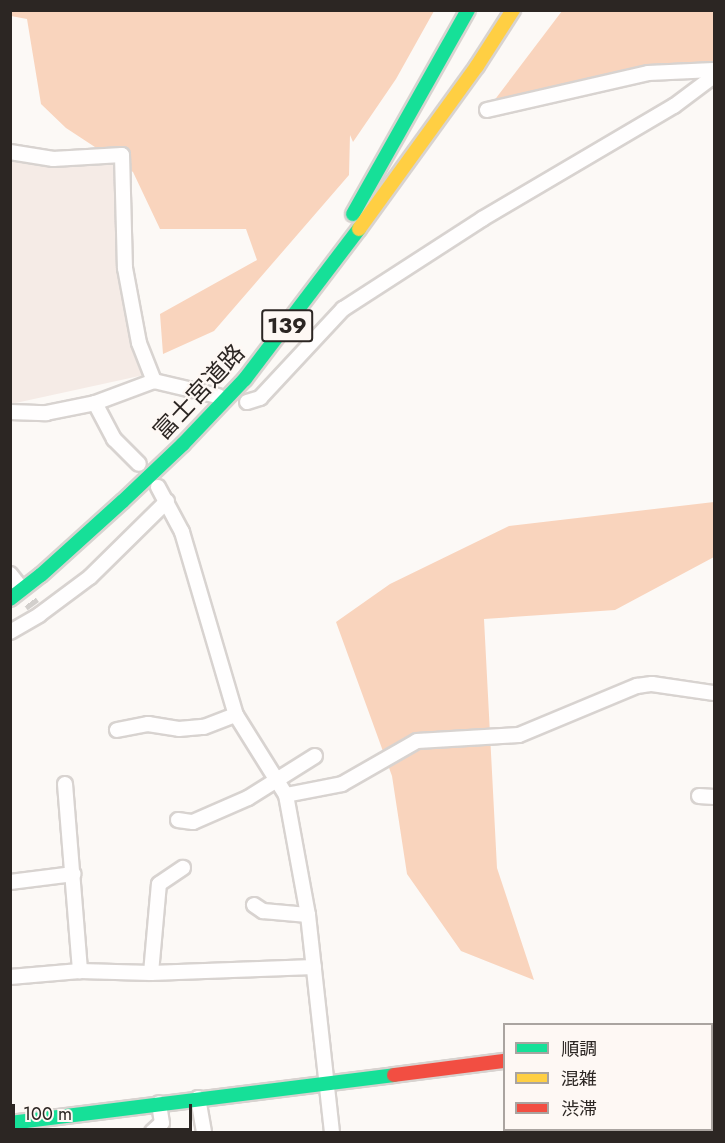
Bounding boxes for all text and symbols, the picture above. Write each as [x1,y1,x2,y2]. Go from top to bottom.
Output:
road number: 139 [260,307,314,345]
street label: 富士宮道路 [148,338,250,446]
legend [503,1023,713,1131]
text: 順調 [561,1036,597,1062]
text: 混雑 [561,1066,597,1092]
scale bar [15,1092,195,1130]
text: 渋滞 [561,1096,597,1122]
text: 100 m [23,1101,72,1127]

